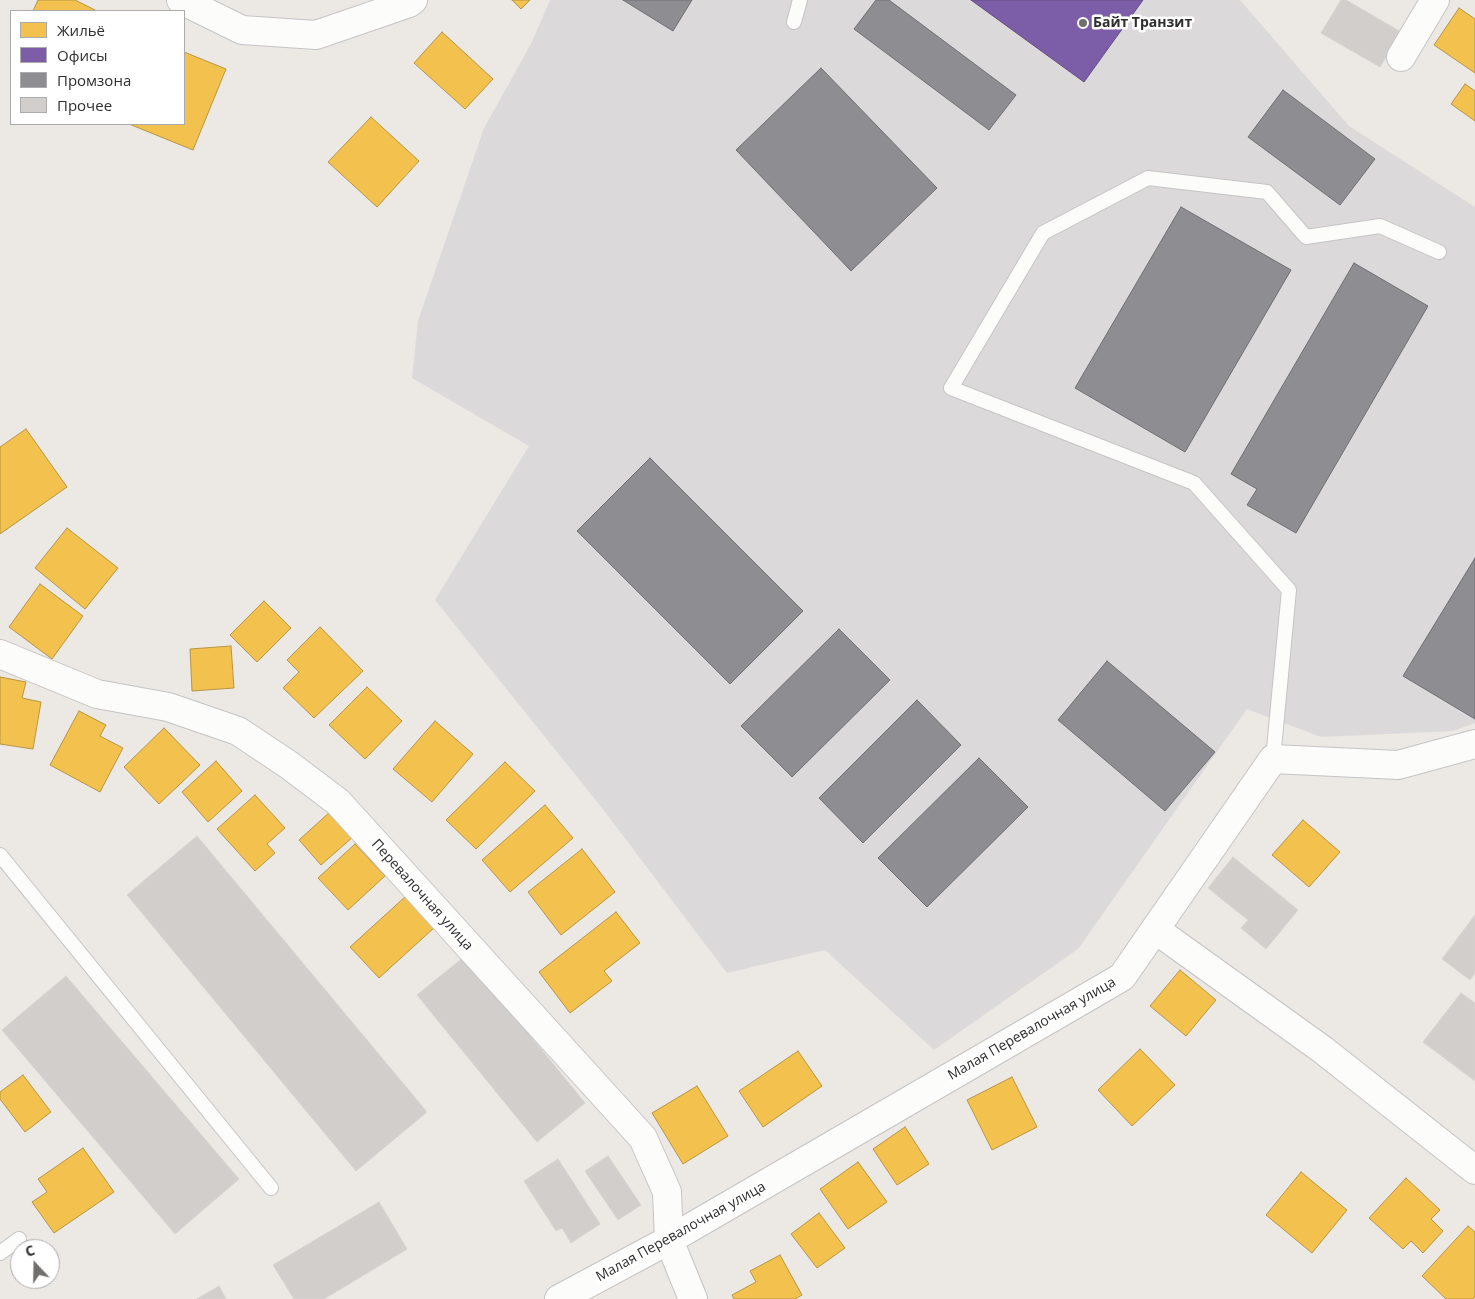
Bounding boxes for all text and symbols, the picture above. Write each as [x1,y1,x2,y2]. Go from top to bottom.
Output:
legend [10,10,185,125]
place label: Байт Транзит [1093,15,1192,31]
marker: Байт Транзит [1077,17,1089,29]
text: Жильё [57,20,105,40]
text: Офисы [57,45,108,65]
text: Промзона [57,70,131,90]
text: Прочее [57,95,112,115]
street label: Перевалочная улица [368,836,476,954]
street label: Малая Перевалочная улица [945,974,1119,1084]
street label: Малая Перевалочная улица [593,1178,769,1286]
north arrow [10,1239,60,1289]
text: С [22,1240,37,1261]

